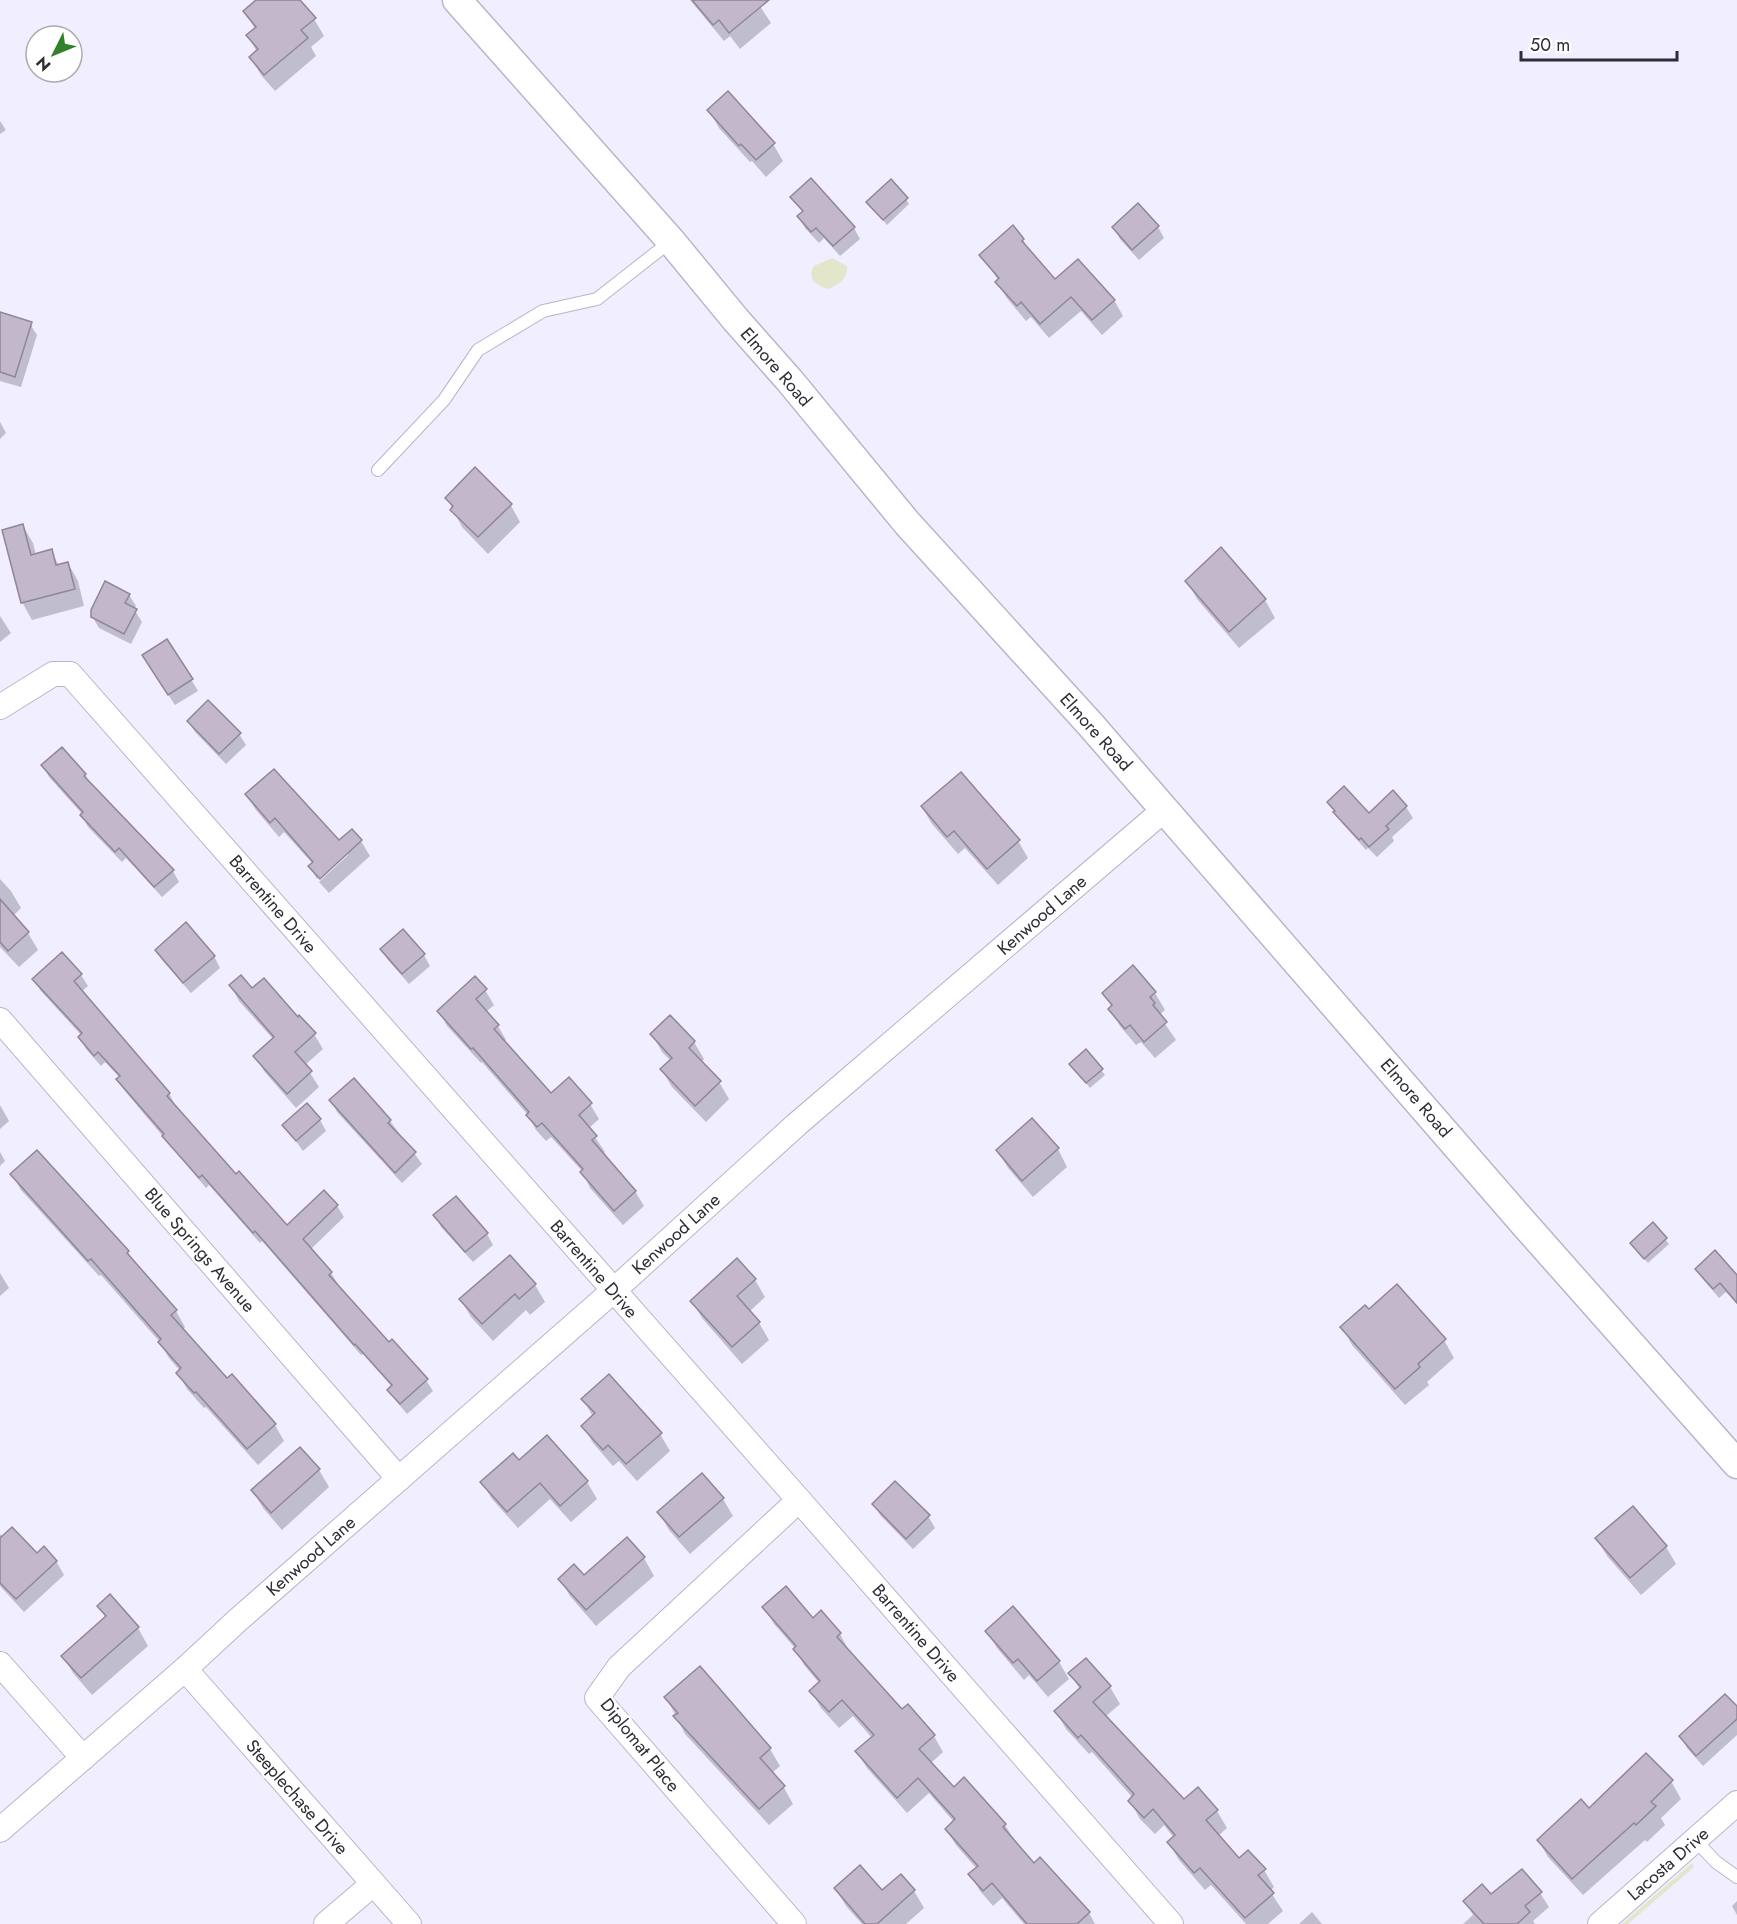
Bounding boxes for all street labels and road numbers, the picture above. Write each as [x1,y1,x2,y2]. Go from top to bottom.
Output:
street label: Elmore Road [734,322,818,412]
street label: Elmore Road [1054,687,1138,777]
street label: Barrentine Drive [223,849,323,959]
street label: Kenwood Lane [992,869,1092,961]
street label: Elmore Road [1374,1053,1458,1143]
street label: Blue Springs Avenue [138,1182,262,1318]
street label: Kenwood Lane [626,1187,726,1281]
street label: Barrentine Drive [544,1214,644,1324]
street label: Kenwood Lane [261,1510,361,1602]
street label: Barrentine Drive [866,1578,966,1688]
street label: Diplomat Place [594,1692,686,1798]
street label: Steeplechase Drive [240,1734,354,1860]
street label: Lacosta Drive [1621,1821,1715,1907]

